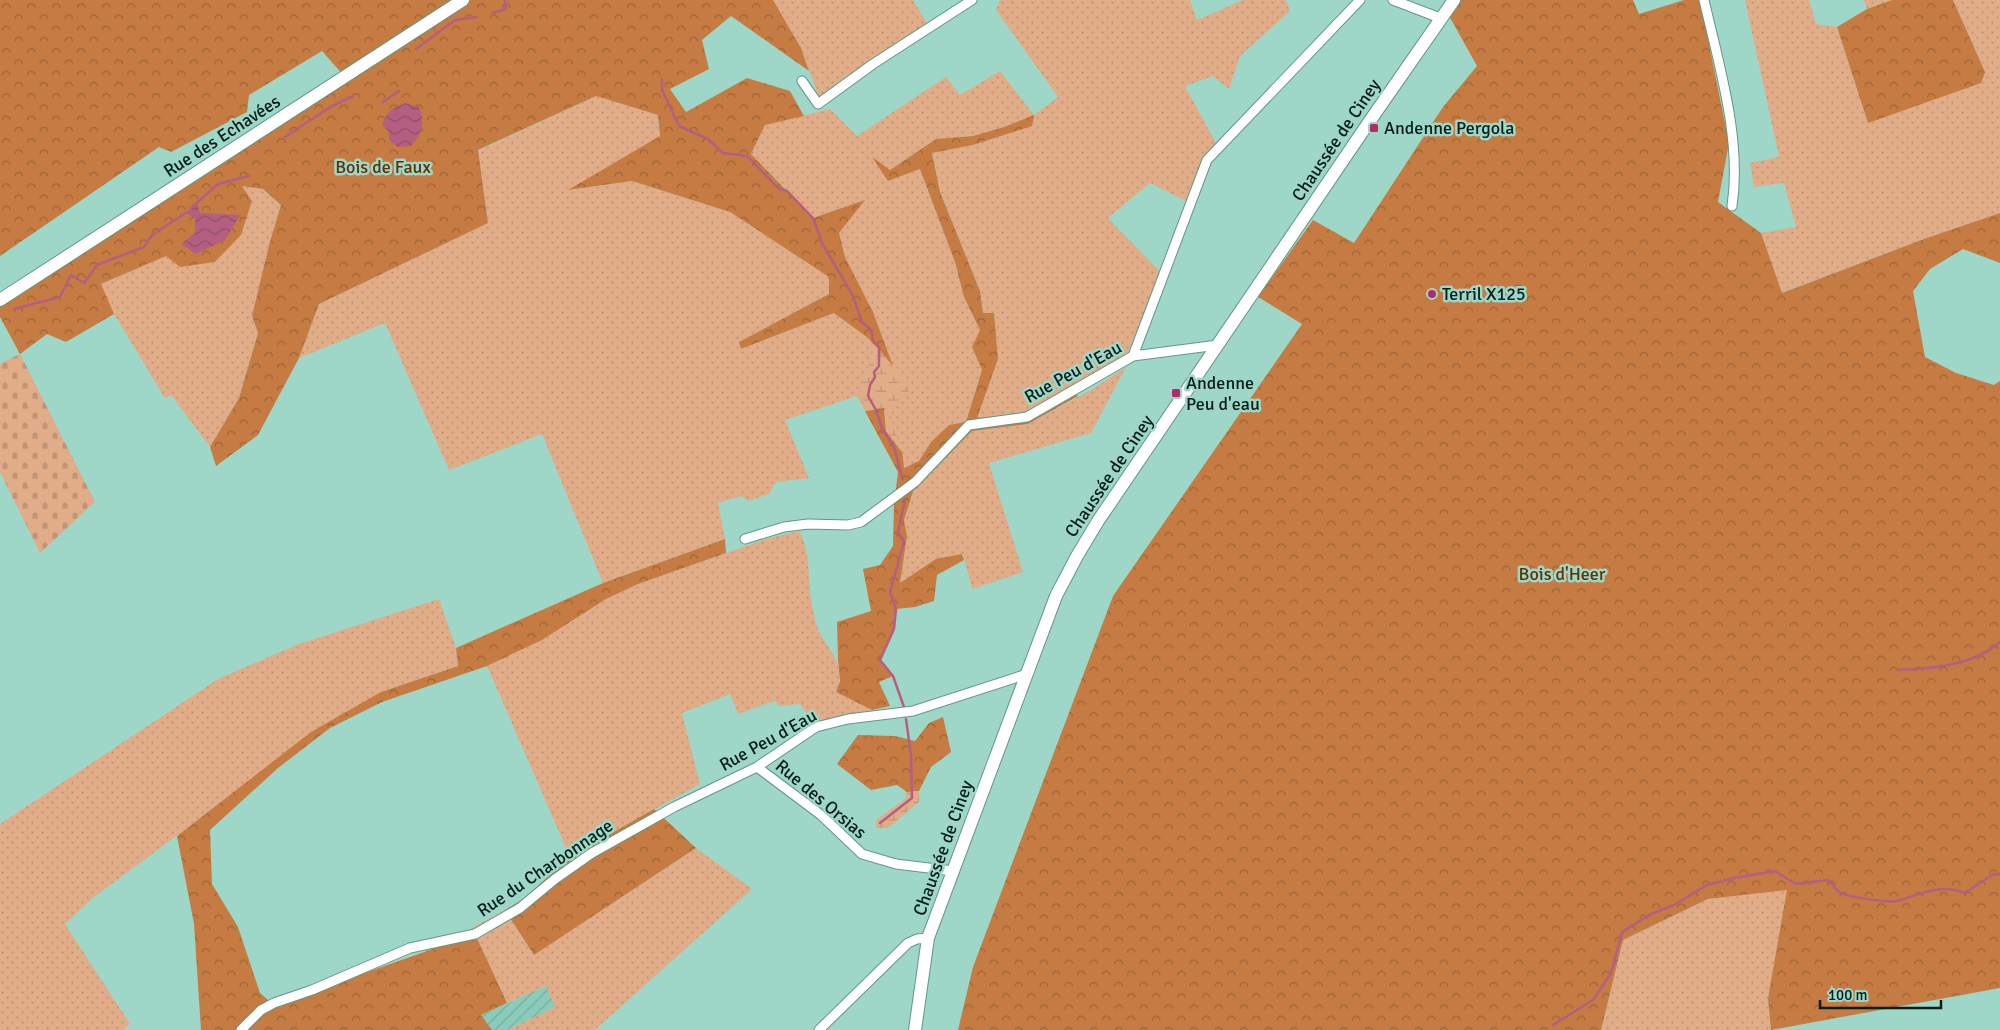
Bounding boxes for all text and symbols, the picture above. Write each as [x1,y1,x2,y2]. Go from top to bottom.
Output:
street label: Chaussée de Ciney [1287,74,1385,205]
street label: Rue des Echavées [160,90,285,182]
place label: Andenne Pergola [1384,117,1514,139]
marker: Andenne Pergola [1368,122,1380,134]
park label: Bois de Faux [335,156,431,178]
place label: Terril X125 [1442,283,1526,305]
marker: Terril X125 [1426,288,1438,300]
street label: Rue Peu d'Eau [1020,336,1126,408]
place label: Andenne Peu d'eau [1186,372,1260,415]
marker: Andenne Peu d'eau [1170,387,1182,399]
street label: Chaussée de Ciney [1060,410,1158,541]
park label: Bois d'Heer [1519,563,1606,585]
street label: Rue Peu d'Eau [715,704,821,776]
street label: Rue des Orsias [771,755,871,843]
street label: Chaussée de Ciney [908,777,978,919]
street label: Rue du Charbonnage [473,814,617,922]
scale bar [1820,978,1941,1010]
text: 100 m [1828,986,1868,1004]

